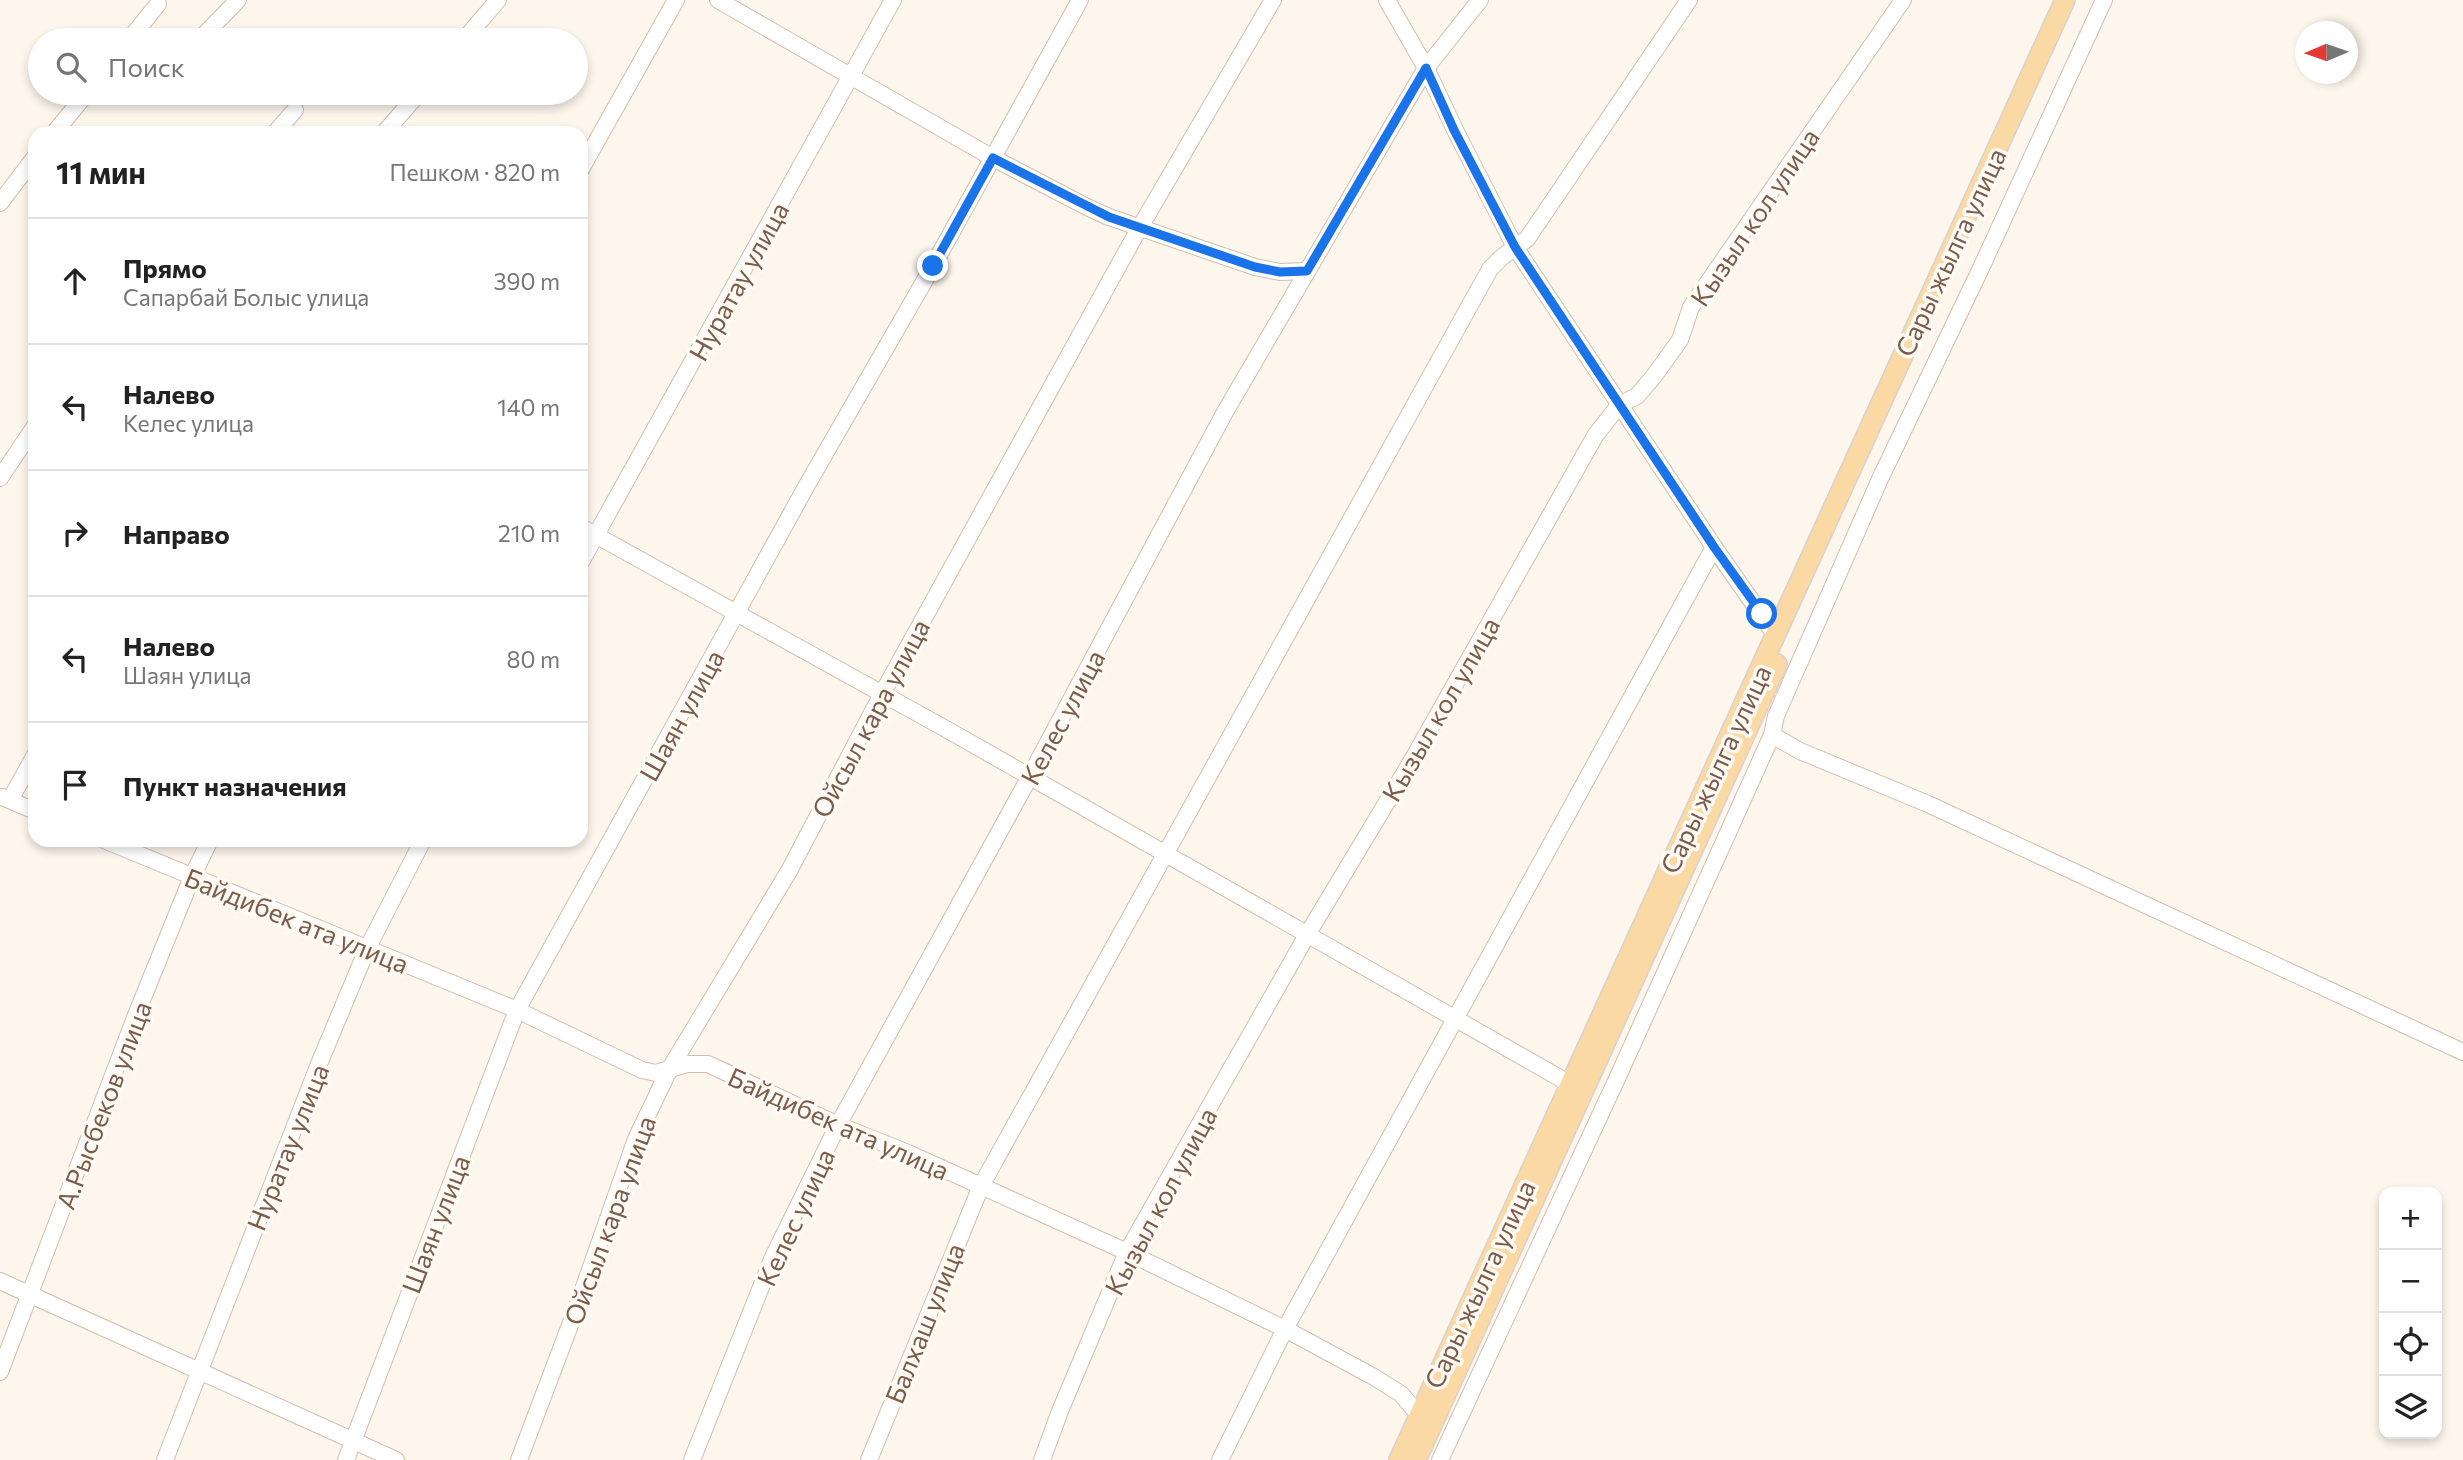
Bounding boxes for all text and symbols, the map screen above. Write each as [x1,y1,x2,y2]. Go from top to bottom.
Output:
north arrow [2295,21,2358,84]
search box [28,28,588,105]
icon: search [52,48,90,86]
text: Поиск [108,51,185,82]
street label: Кызыл кол улица [1683,122,1825,312]
street label: Сары жылга улица [1888,143,2012,361]
text: 11 мин [56,153,146,190]
text: Пешком · 820 m [389,158,560,186]
street label: Нуратау улица [682,196,794,366]
route end [917,250,948,281]
text: Прямо [123,252,207,283]
icon: ahead [56,262,94,300]
text: 390 m [493,267,560,295]
text: Сапарбай Болыс улица [123,283,369,311]
text: Налево [123,378,215,409]
icon: left [56,388,94,426]
text: 140 m [497,393,560,421]
text: Келес улица [123,409,254,437]
icon: right [56,514,94,552]
text: Направо [123,518,230,549]
text: 210 m [498,519,560,547]
route start [1746,598,1777,629]
street label: Кызыл кол улица [1375,611,1505,807]
street label: Ойсыл кара улица [805,614,935,822]
text: Налево [123,630,215,661]
icon: left [56,640,94,678]
street label: Шаян улица [632,644,730,786]
street label: Келес улица [1014,644,1110,790]
text: 80 m [507,645,560,673]
street label: Сары жылга улица [1653,660,1777,878]
text: Шаян улица [123,661,251,689]
icon: arrive [56,766,94,804]
text: Пункт назначения [123,770,347,801]
street label: Байдибек ата улица [181,861,413,979]
street label: А.Рысбеков улица [49,997,157,1213]
street label: Нуратау улица [240,1059,334,1235]
street label: Байдибек ата улица [724,1060,954,1186]
street label: Кызыл кол улица [1098,1102,1222,1300]
street label: Ойсыл кара улица [557,1111,661,1329]
street label: Келес улица [750,1143,840,1291]
street label: Шаян улица [395,1151,475,1297]
street label: Сары жылга улица [1417,1175,1541,1393]
map controls [2379,1187,2442,1439]
button: + [2379,1187,2442,1250]
street label: Балхаш улица [878,1238,970,1408]
button: − [2379,1250,2442,1313]
button: locate [2379,1313,2442,1376]
button: layers [2379,1376,2442,1439]

